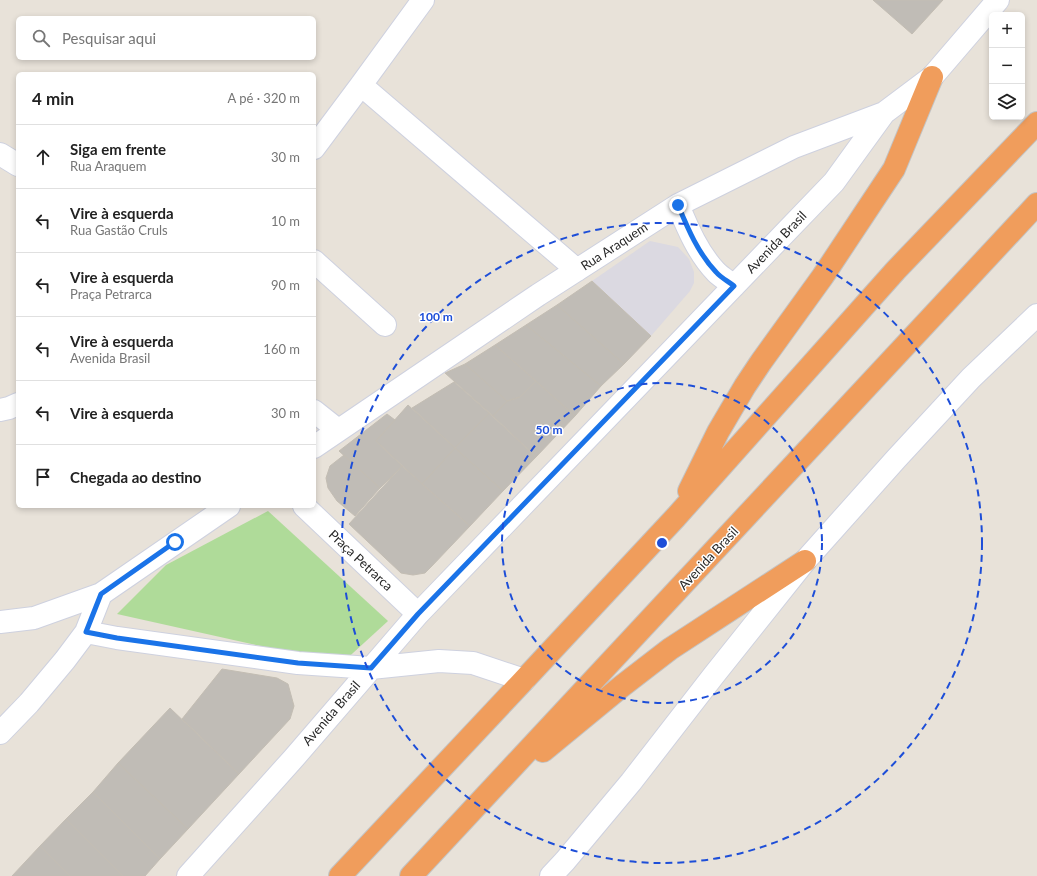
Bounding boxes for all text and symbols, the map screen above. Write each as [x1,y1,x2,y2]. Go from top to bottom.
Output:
map controls [989,12,1025,120]
button: + [989,12,1025,48]
search box [16,16,316,60]
icon: search [30,27,52,49]
text: Pesquisar aqui [62,29,156,47]
button: − [989,48,1025,84]
button: layers [989,84,1025,120]
text: 4 min [32,88,74,109]
text: A pé · 320 m [227,90,300,106]
text: Siga em frente [70,140,166,158]
icon: ahead [32,146,54,168]
text: 30 m [271,149,300,165]
text: Rua Araquem [70,158,146,174]
route end [669,196,687,214]
text: Vire à esquerda [70,204,174,222]
street label: Avenida Brasil [742,208,810,276]
icon: left [32,210,54,232]
text: 10 m [271,213,300,229]
street label: Rua Araquem [578,218,650,274]
text: Rua Gastão Cruls [70,222,168,238]
text: Vire à esquerda [70,268,174,286]
icon: left [32,274,54,296]
text: 90 m [271,277,300,293]
text: Praça Petrarca [70,286,152,302]
text: 100 m [419,309,453,324]
text: Vire à esquerda [70,332,174,350]
icon: left [32,338,54,360]
text: 160 m [263,341,300,357]
text: Avenida Brasil [70,350,150,366]
icon: left [32,402,54,424]
text: Vire à esquerda [70,404,174,422]
text: 30 m [271,405,300,421]
text: 50 m [536,422,562,437]
icon: arrive [32,466,54,488]
text: Chegada ao destino [70,468,201,486]
street label: Avenida Brasil [675,523,741,593]
street label: Praça Petrarca [326,526,396,594]
route start [166,533,184,551]
centre of rings [655,536,669,550]
street label: Avenida Brasil [299,677,363,749]

